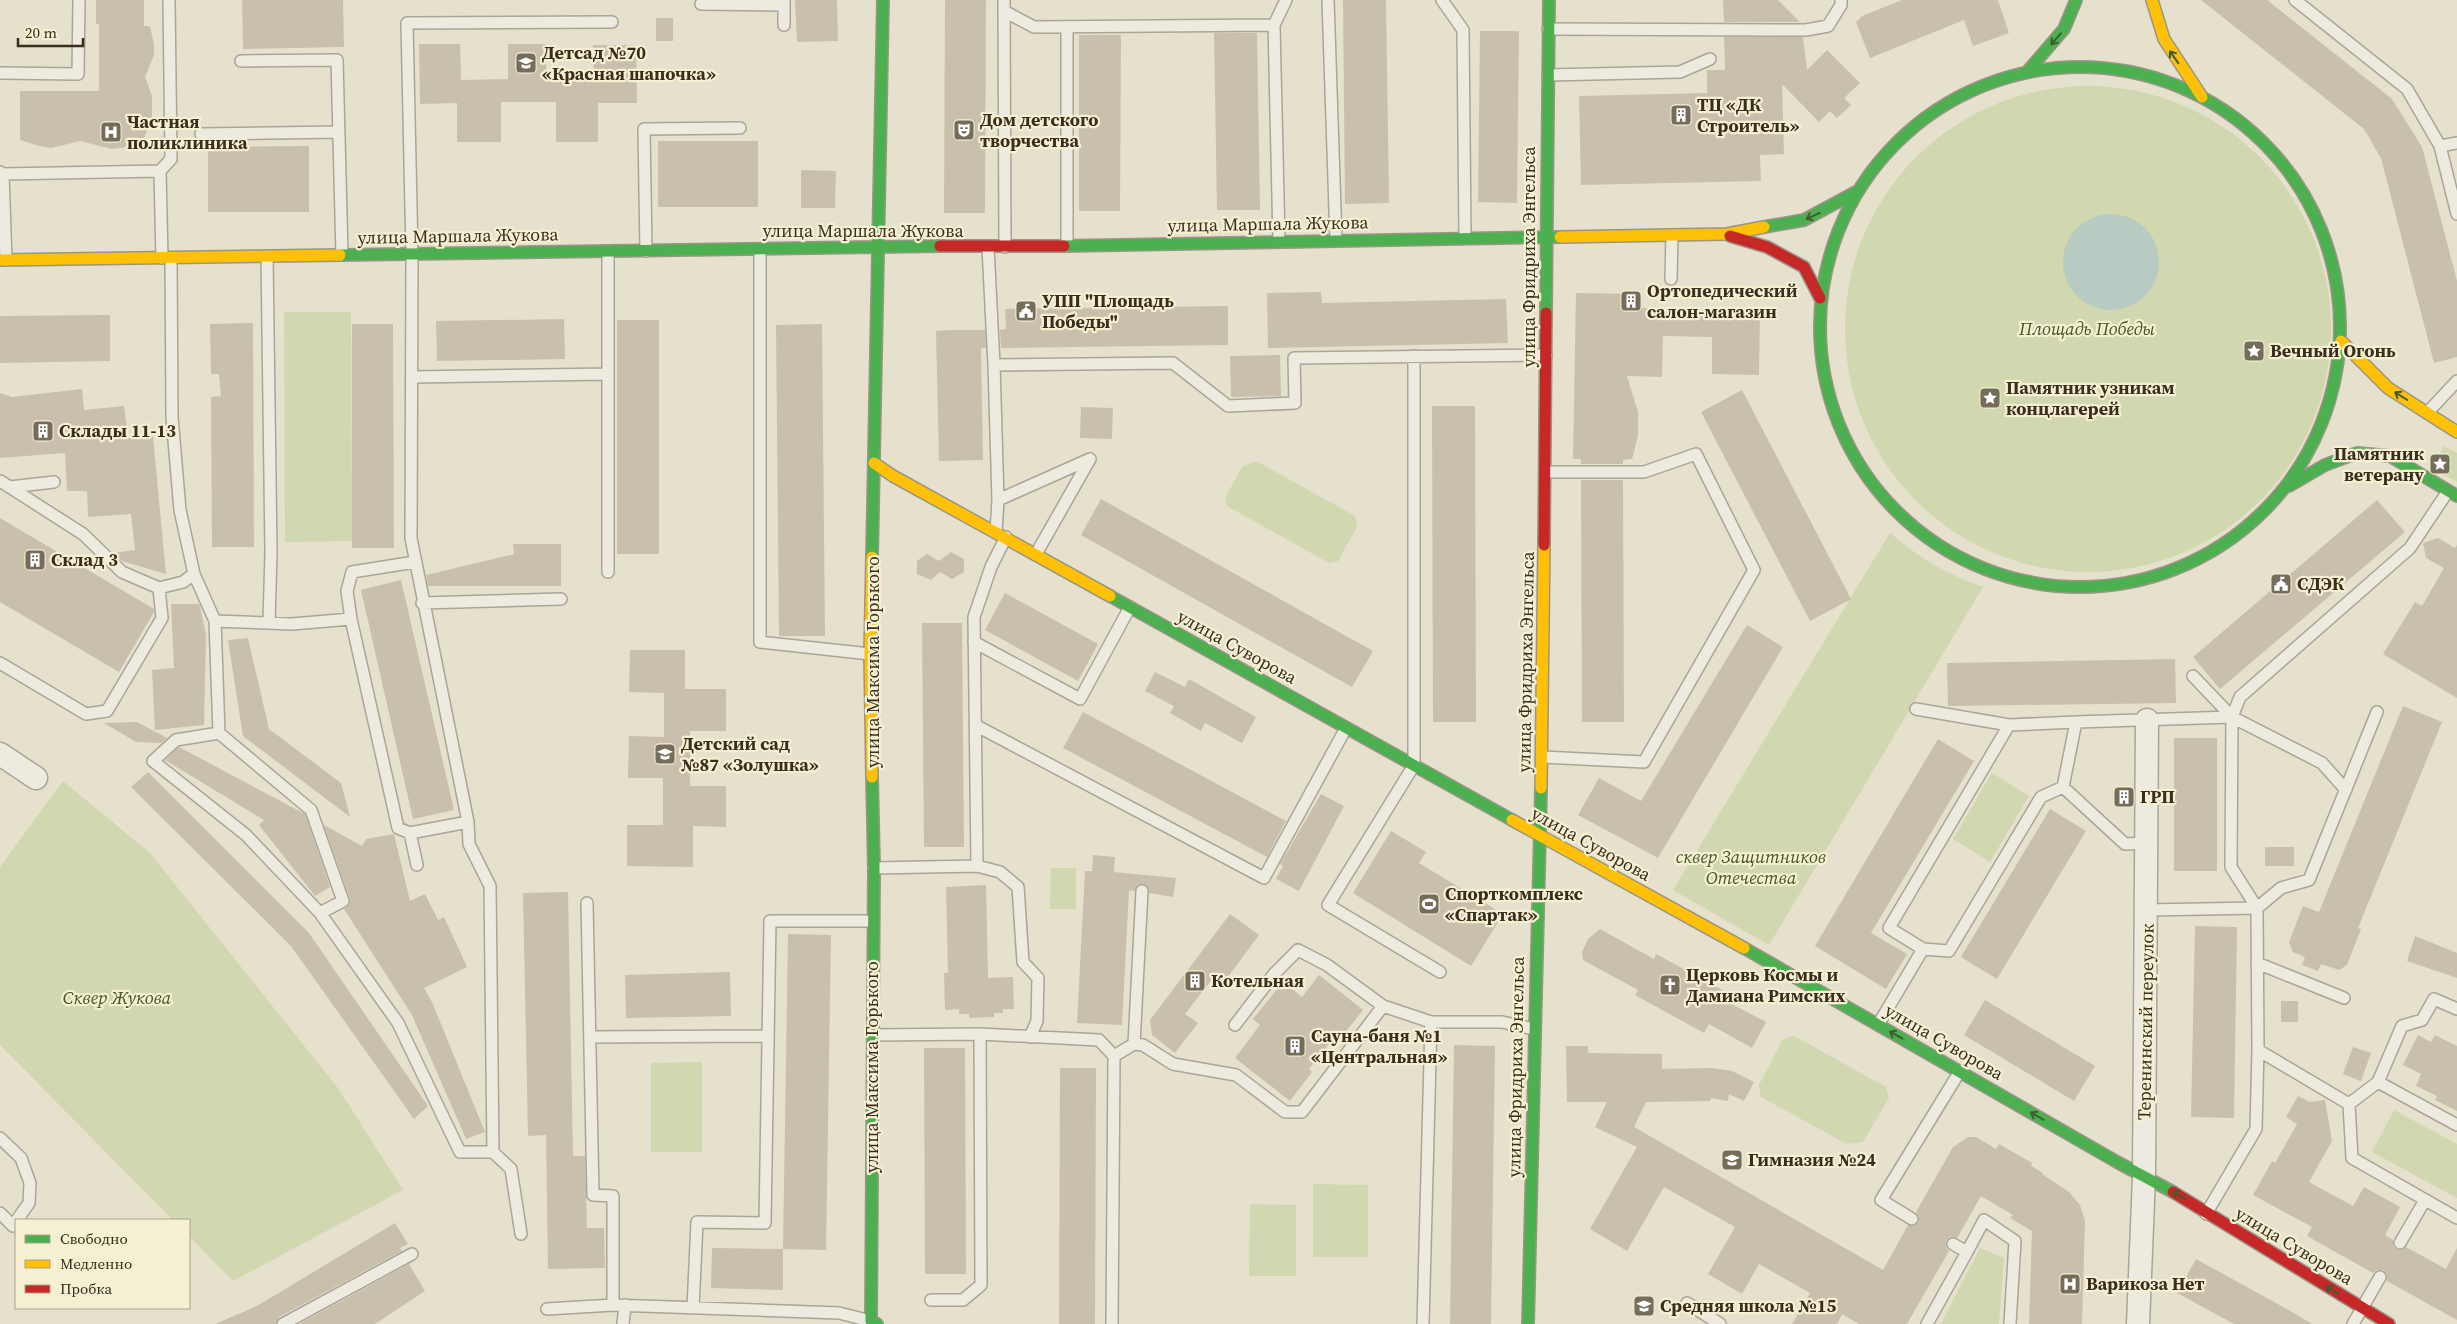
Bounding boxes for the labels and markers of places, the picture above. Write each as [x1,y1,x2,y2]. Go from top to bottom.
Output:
place label: Детсад №70 «Красная шапочка» [542,40,716,86]
school or university icon: Детсад №70 «Красная шапочка» [514,51,538,75]
place label: ТЦ «ДК Строитель» [1697,92,1800,138]
building icon: ТЦ «ДК Строитель» [1669,103,1693,127]
place label: Дом детского творчества [980,107,1098,153]
place label: Частная поликлиника [127,109,248,155]
theatre icon: Дом детского творчества [952,118,976,142]
hospital icon: Частная поликлиника [99,120,123,144]
place label: Ортопедический салон-магазин [1647,278,1798,324]
place label: УПП "Площадь Победы" [1042,288,1174,334]
building icon: Ортопедический салон-магазин [1619,289,1643,313]
public building icon: УПП "Площадь Победы" [1014,299,1038,323]
place label: Вечный Огонь [2270,338,2396,363]
place icon: Вечный Огонь [2242,339,2266,363]
place label: Памятник узникам концлагерей [2006,375,2175,421]
place icon: Памятник узникам концлагерей [1978,386,2002,410]
place label: Склады 11-13 [59,418,176,443]
building icon: Склады 11-13 [31,419,55,443]
place label: Памятник ветерану [2334,441,2424,487]
place icon: Памятник ветерану [2428,452,2452,476]
place label: Склад 3 [51,547,118,572]
building icon: Склад 3 [23,548,47,572]
place label: СДЭК [2297,571,2345,596]
public building icon: СДЭК [2269,572,2293,596]
place label: Детский сад №87 «Золушка» [681,731,819,777]
school or university icon: Детский сад №87 «Золушка» [653,742,677,766]
place label: ГРП [2140,784,2175,809]
building icon: ГРП [2112,785,2136,809]
place label: Спорткомплекс «Спартак» [1445,881,1583,927]
sports icon: Спорткомплекс «Спартак» [1417,892,1441,916]
place label: Церковь Космы и Дамиана Римских [1686,962,1845,1008]
place label: Котельная [1211,968,1304,993]
building icon: Котельная [1183,969,1207,993]
church icon: Церковь Космы и Дамиана Римских [1658,973,1682,997]
place label: Сауна-баня №1 «Центральная» [1311,1023,1448,1069]
building icon: Сауна-баня №1 «Центральная» [1283,1034,1307,1058]
place label: Гимназия №24 [1748,1147,1876,1172]
school or university icon: Гимназия №24 [1720,1148,1744,1172]
place label: Варикоза Нет [2086,1271,2205,1296]
hospital icon: Варикоза Нет [2058,1272,2082,1296]
place label: Средняя школа №15 [1660,1293,1837,1318]
school or university icon: Средняя школа №15 [1632,1294,1656,1318]

